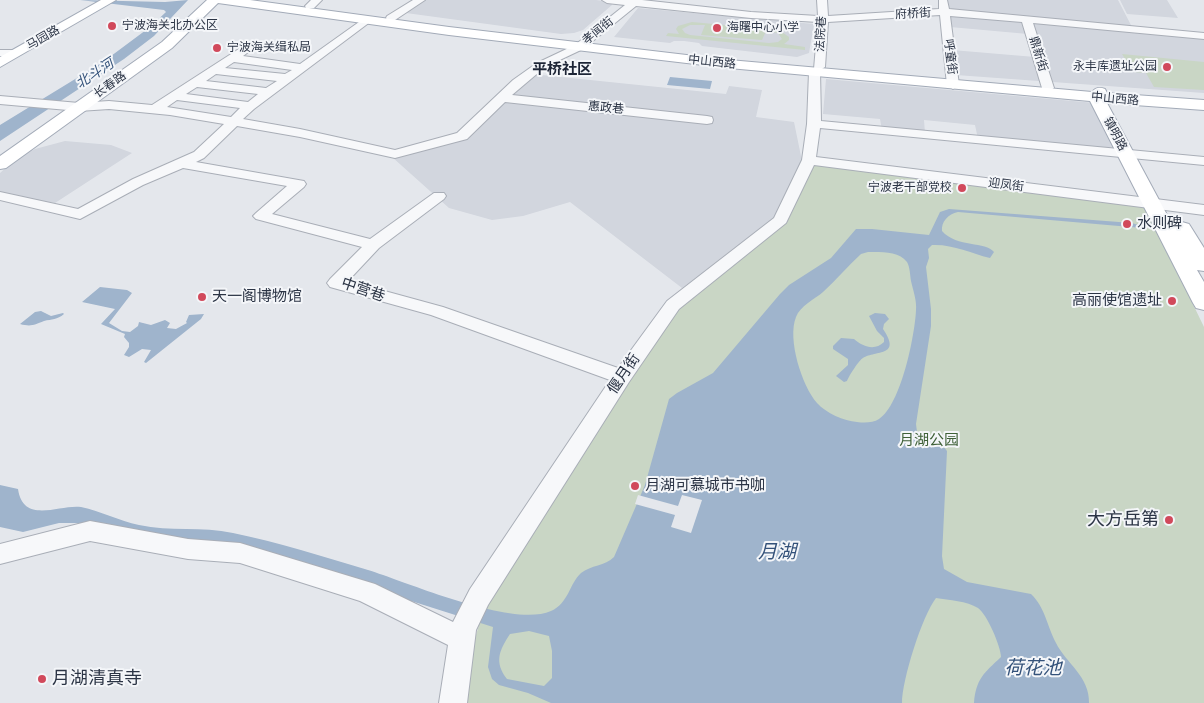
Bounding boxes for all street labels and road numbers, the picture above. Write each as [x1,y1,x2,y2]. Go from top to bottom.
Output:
street label: 府桥街 [895,6,931,22]
street label: 孝闻街 [579,14,617,48]
street label: 法院巷 [813,16,829,52]
street label: 马园路 [24,23,62,53]
street label: 鼎新街 [1026,35,1050,73]
street label: 呼童街 [941,38,959,76]
street label: 中山西路 [687,52,737,72]
street label: 长春路 [91,69,129,101]
street label: 中山西路 [1090,90,1140,108]
street label: 惠政巷 [587,99,625,117]
street label: 镇明路 [1100,115,1130,153]
street label: 迎凤街 [987,176,1025,194]
street label: 中营巷 [339,274,387,306]
street label: 偃月街 [604,350,644,398]

